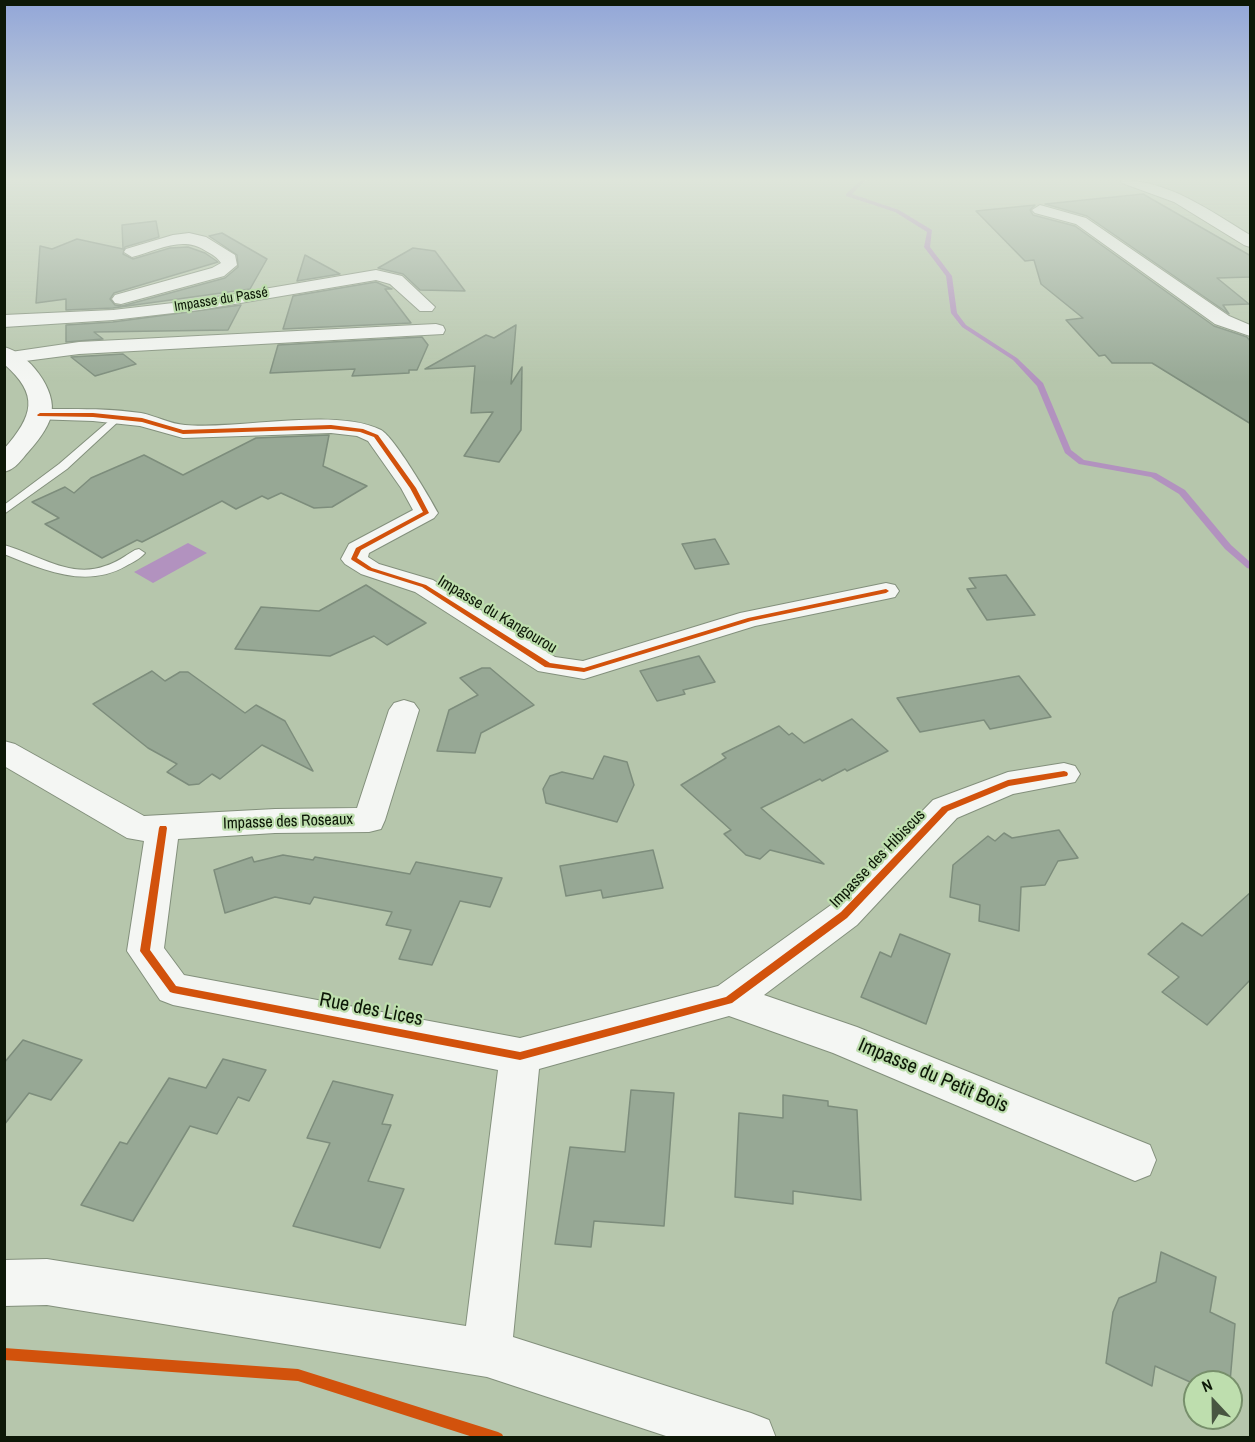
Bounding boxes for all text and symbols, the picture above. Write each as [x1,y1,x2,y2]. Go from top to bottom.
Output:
street label: Impasse du Passé [173,284,269,316]
street label: Impasse du Kangourou [434,572,560,658]
street label: Impasse des Hibiscus [826,806,930,912]
street label: Impasse des Roseaux [223,810,353,834]
street label: Rue des Lices [317,988,425,1032]
street label: Impasse du Petit Bois [854,1034,1012,1118]
north arrow [1183,1370,1243,1430]
text: N [1198,1373,1216,1397]

